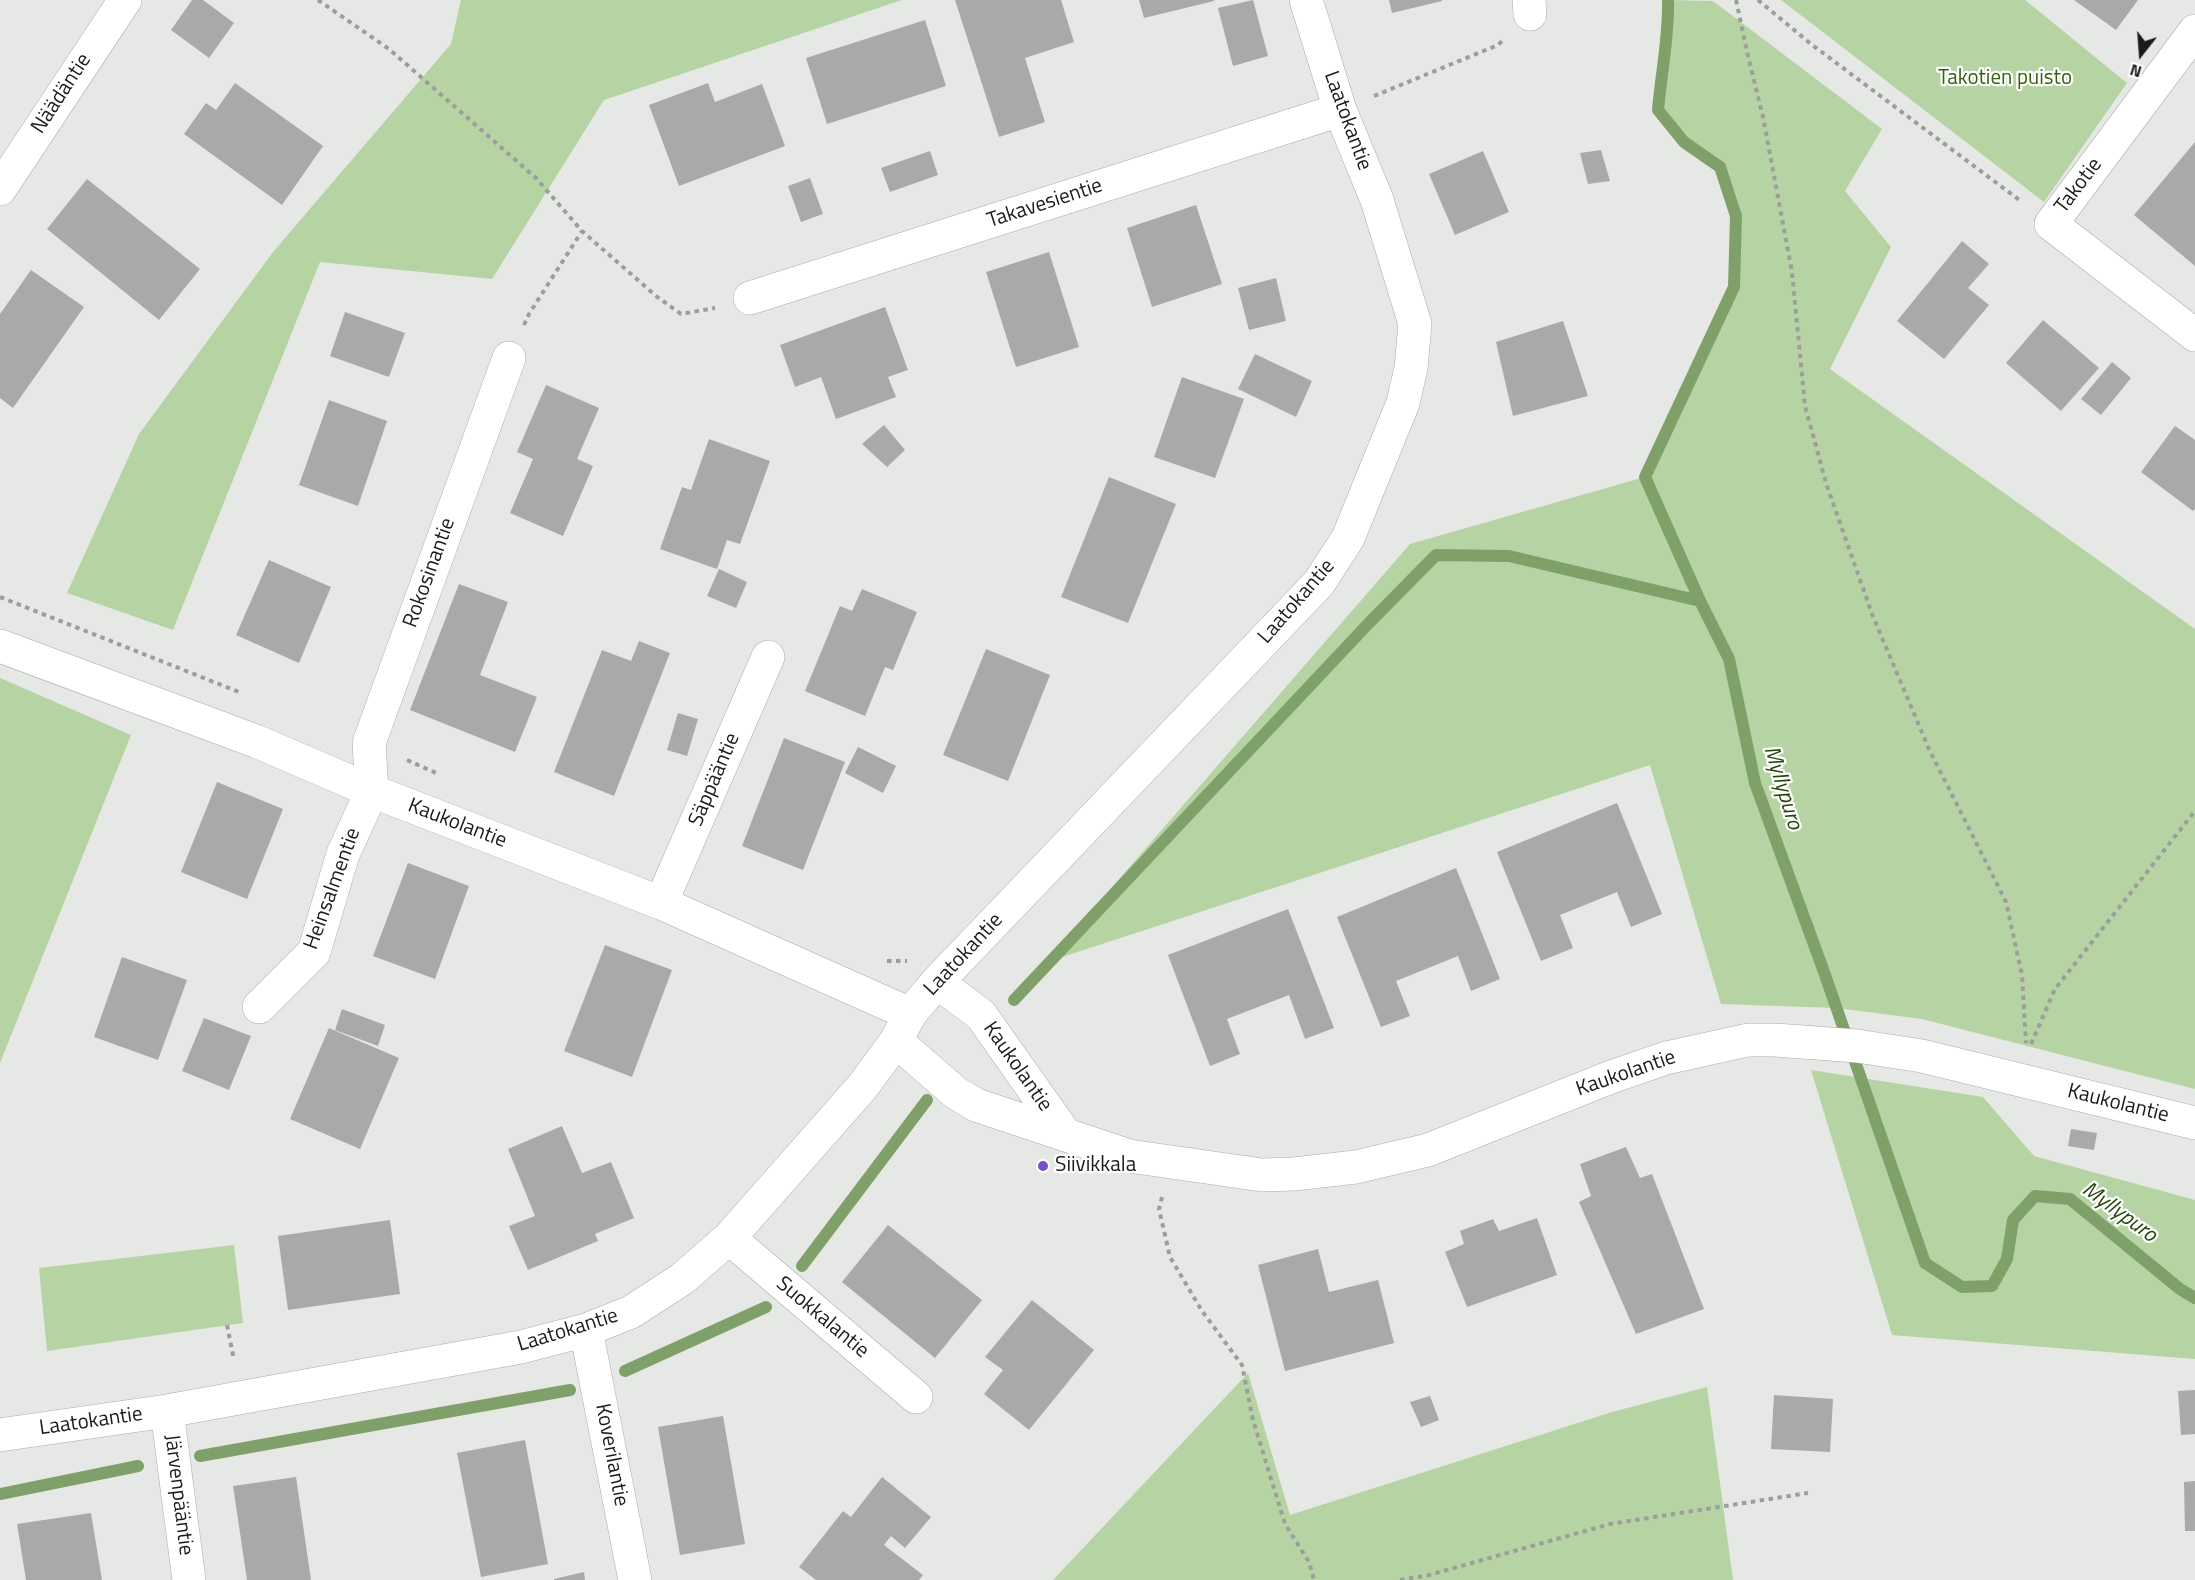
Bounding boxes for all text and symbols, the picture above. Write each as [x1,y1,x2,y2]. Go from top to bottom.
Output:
north arrow [2111,24,2171,84]
street label: Näädäntie [27,49,97,139]
text: N [2127,58,2145,84]
park label: Takotien puisto [1938,66,2072,92]
street label: Laatokantie [1317,68,1377,174]
street label: Takotie [2050,153,2108,219]
street label: Takavesientie [984,174,1106,234]
street label: Rokosinantie [399,515,461,631]
street label: Laatokantie [1253,555,1341,649]
street label: Säppääntie [684,730,746,830]
water label: Myllypuro [1757,743,1807,833]
street label: Kaukolantie [404,794,510,854]
street label: Heinsalmentie [299,825,367,953]
street label: Laatokantie [919,908,1009,1002]
street label: Kaukolantie [977,1017,1057,1117]
street label: Kaukolantie [1573,1045,1679,1103]
street label: Kaukolantie [2065,1079,2171,1129]
place label: Siivikkala [1055,1153,1136,1179]
marker: Siivikkala [1036,1159,1050,1173]
water label: Myllypuro [2076,1177,2162,1249]
street label: Suokkalantie [770,1272,874,1364]
street label: Laatokantie [515,1304,621,1358]
street label: Laatokantie [38,1402,144,1442]
street label: Koverilantie [589,1402,633,1508]
street label: Järvenpääntie [158,1433,198,1557]

